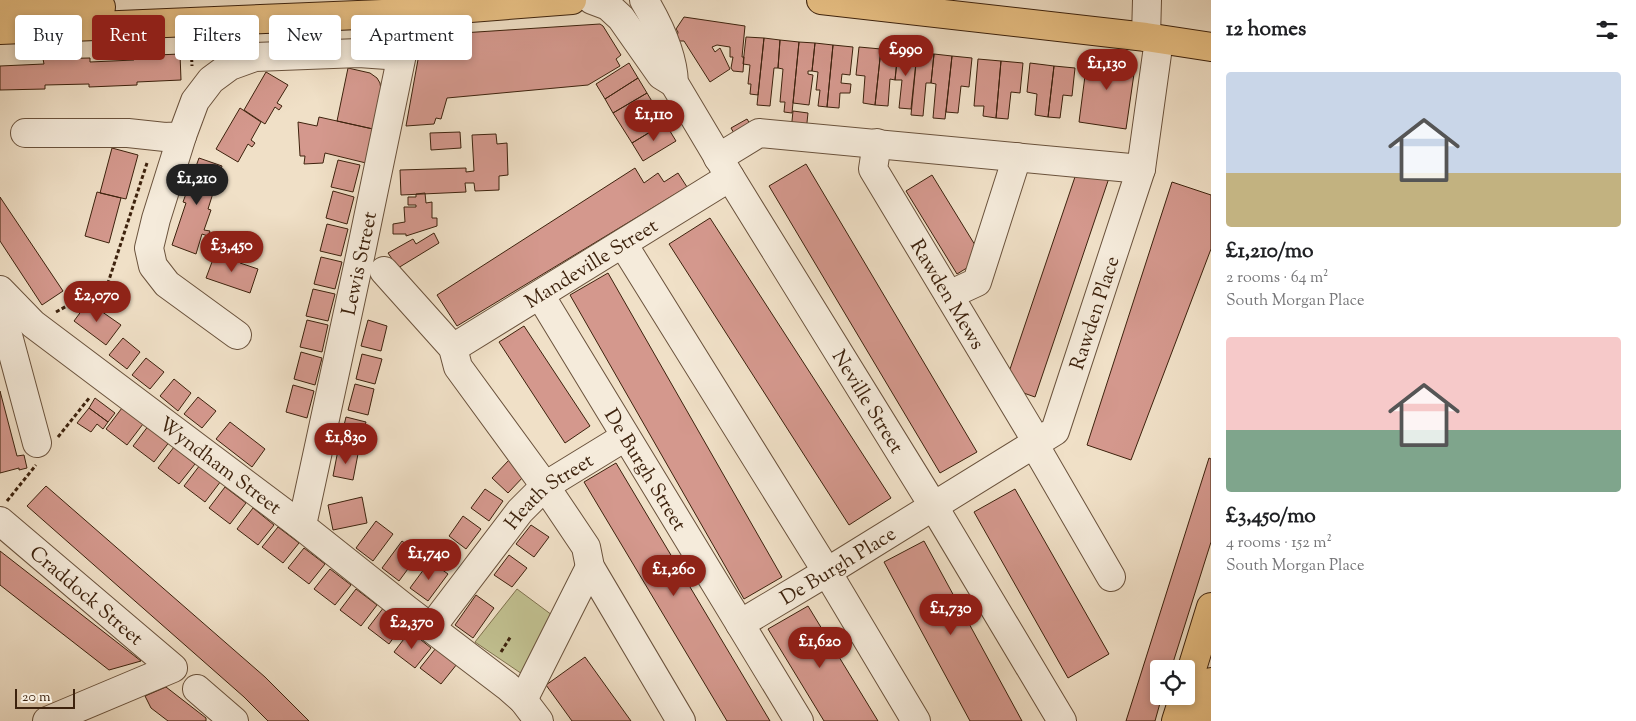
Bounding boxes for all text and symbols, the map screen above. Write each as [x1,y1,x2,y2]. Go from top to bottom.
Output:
chip: Buy [15,15,82,60]
chip: Rent [92,15,165,60]
chip: Filters [175,15,259,60]
chip: New [269,15,341,60]
chip: Apartment [351,15,472,60]
text: 12 homes [1226,15,1306,45]
icon: filters [1593,16,1621,44]
pin: £990 [876,34,936,77]
text: £990 [890,39,922,62]
pin: £1,130 [1066,48,1148,91]
text: £1,130 [1088,53,1126,76]
pin: £1,110 [613,100,695,142]
text: £1,110 [635,104,673,127]
icon: home [1379,105,1469,195]
pin: £1,210 [156,164,238,206]
text: £1,210 [177,168,217,191]
street label: Lewis Street [336,209,386,318]
street label: Mandeville Street [520,213,664,317]
pin: £3,450 [191,230,273,273]
street label: Rawden Mews [901,234,990,356]
text: £3,450 [211,235,253,258]
text: £1,210/mo [1226,237,1313,267]
street label: Rawden Place [1064,253,1128,374]
text: 2 rooms · 64 m² [1226,267,1329,290]
pin: £2,070 [56,280,138,323]
text: £2,070 [75,285,119,308]
text: South Morgan Place [1226,290,1364,313]
street label: Neville Street [823,345,910,460]
icon: home [1379,370,1469,460]
street label: De Burgh Street [595,404,692,537]
street label: Wyndham Street [151,411,287,523]
pin: £1,830 [305,422,387,465]
text: £1,830 [325,427,367,450]
street label: Heath Street [499,447,600,537]
text: £3,450/mo [1226,502,1316,532]
street label: De Burgh Place [775,521,902,614]
text: 4 rooms · 152 m² [1226,532,1332,555]
pin: £1,740 [388,538,470,581]
street label: Craddock Street [22,540,149,654]
text: £1,740 [408,543,450,566]
pin: £1,260 [633,554,715,597]
text: South Morgan Place [1226,555,1364,578]
text: £1,260 [653,559,695,582]
pin: £1,730 [910,594,992,636]
text: £1,730 [930,598,972,621]
pin: £2,370 [371,608,453,650]
text: £2,370 [390,612,434,635]
pin: £1,620 [779,626,861,669]
text: £1,620 [799,631,841,654]
map controls [1150,660,1195,705]
button: locate [1150,660,1195,705]
scale bar [15,686,75,709]
text: 20 m [22,688,51,708]

